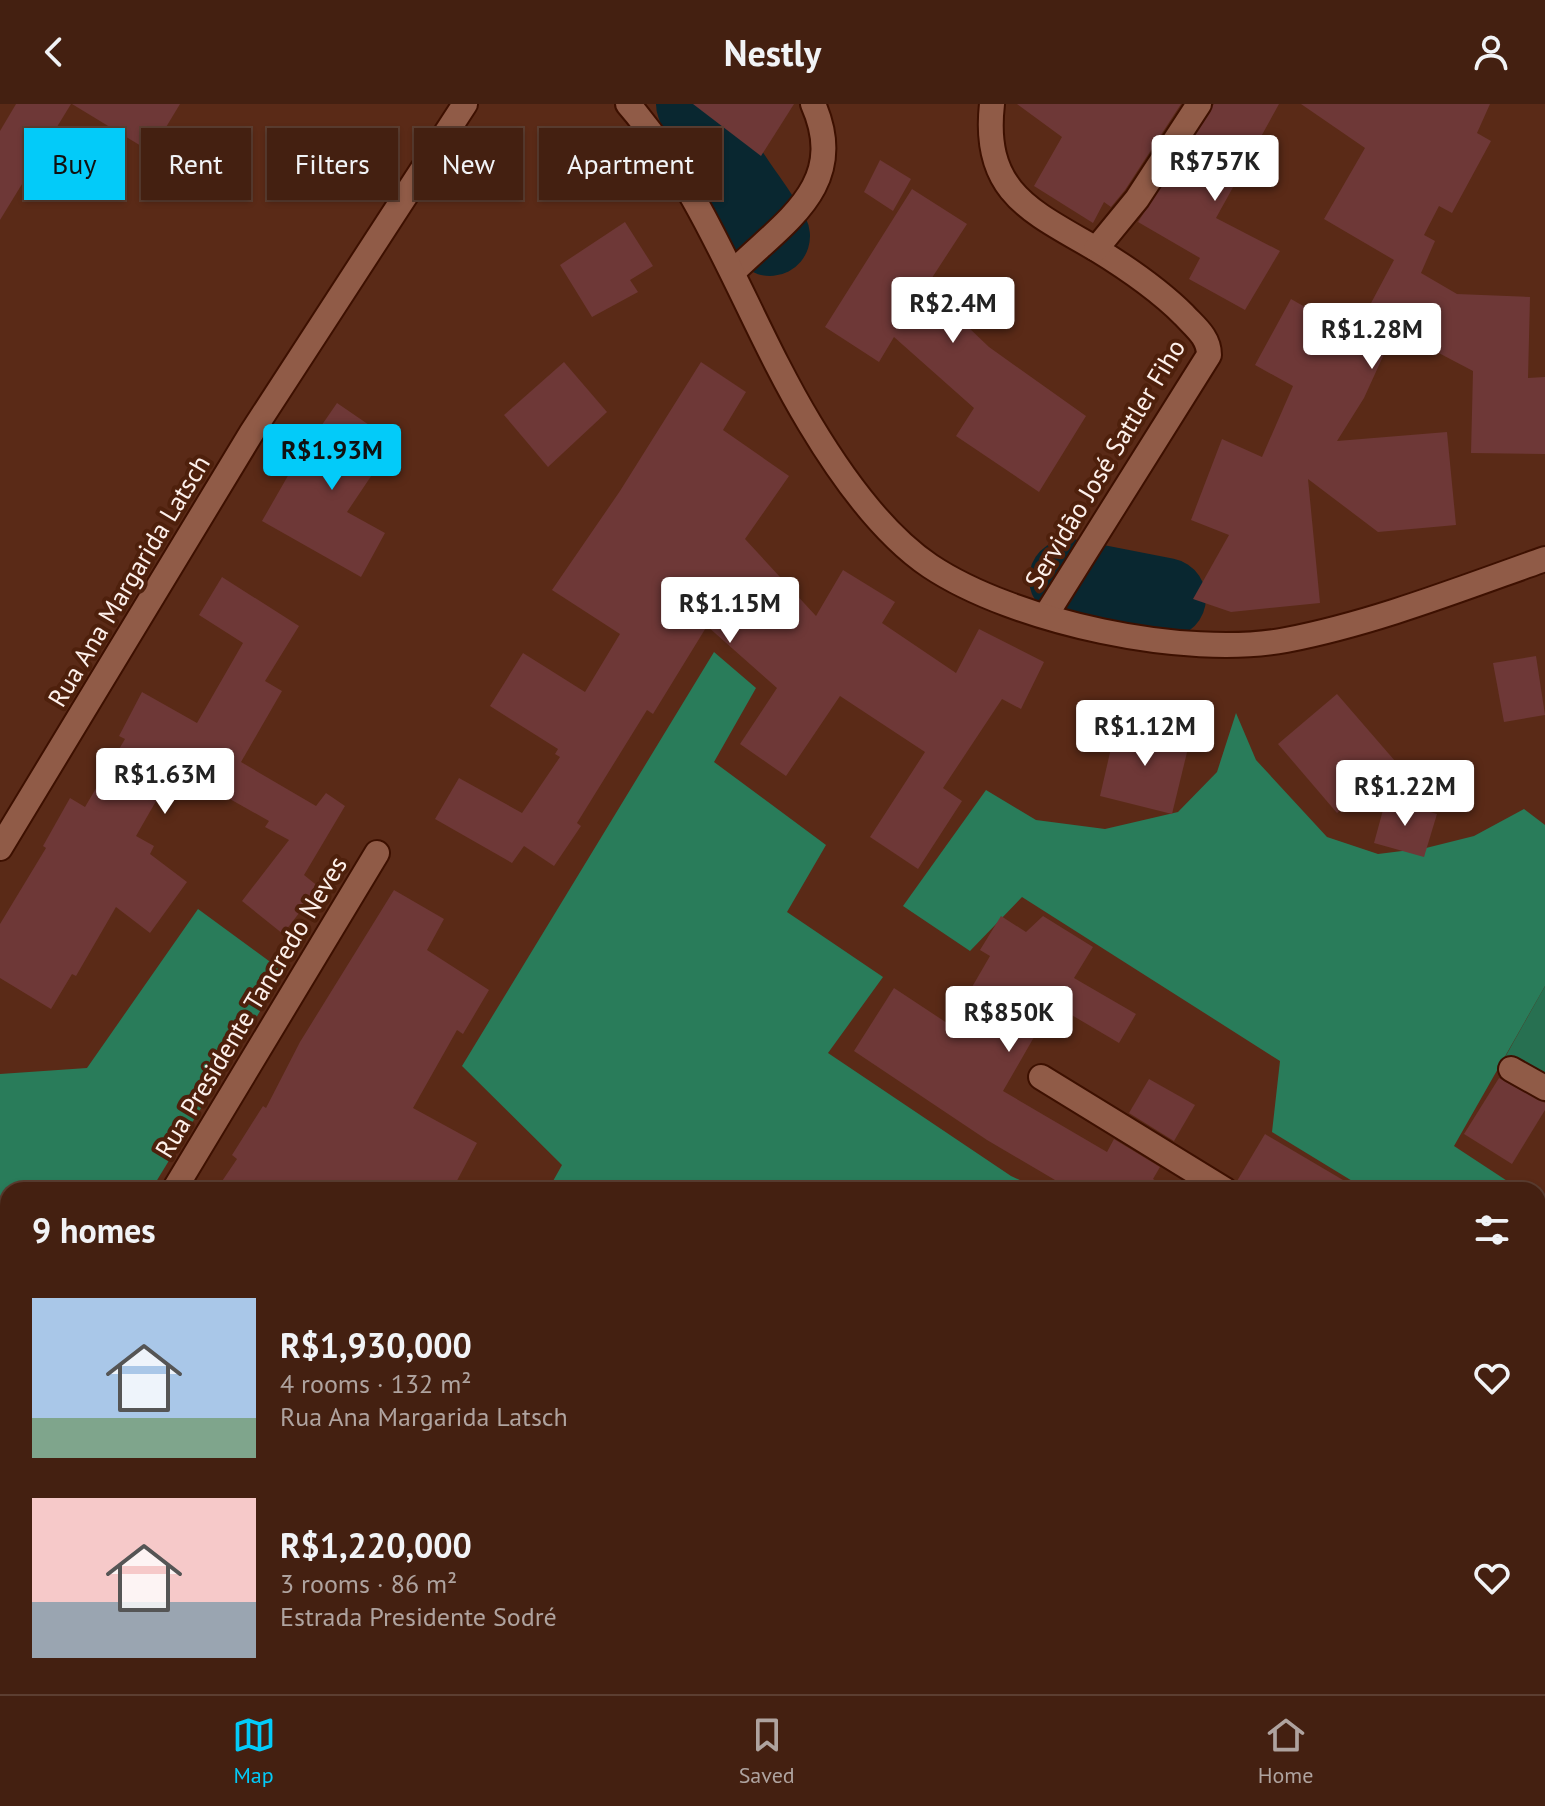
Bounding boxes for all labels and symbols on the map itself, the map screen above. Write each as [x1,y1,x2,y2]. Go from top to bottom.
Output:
pin: R$757K [1150,135,1280,203]
pin: R$2.4M [888,277,1018,345]
pin: R$1.28M [1298,303,1446,371]
street label: Servidão José Sattler Fiho [1017,333,1192,594]
pin: R$1.93M [258,424,406,492]
street label: Rua Ana Margarida Latsch [40,449,217,713]
pin: R$1.15M [656,577,804,645]
pin: R$1.12M [1071,700,1219,768]
pin: R$1.63M [91,748,239,816]
pin: R$1.22M [1331,760,1479,828]
street label: Rua Presidente Tancredo Neves [147,850,354,1164]
pin: R$850K [944,986,1074,1054]

